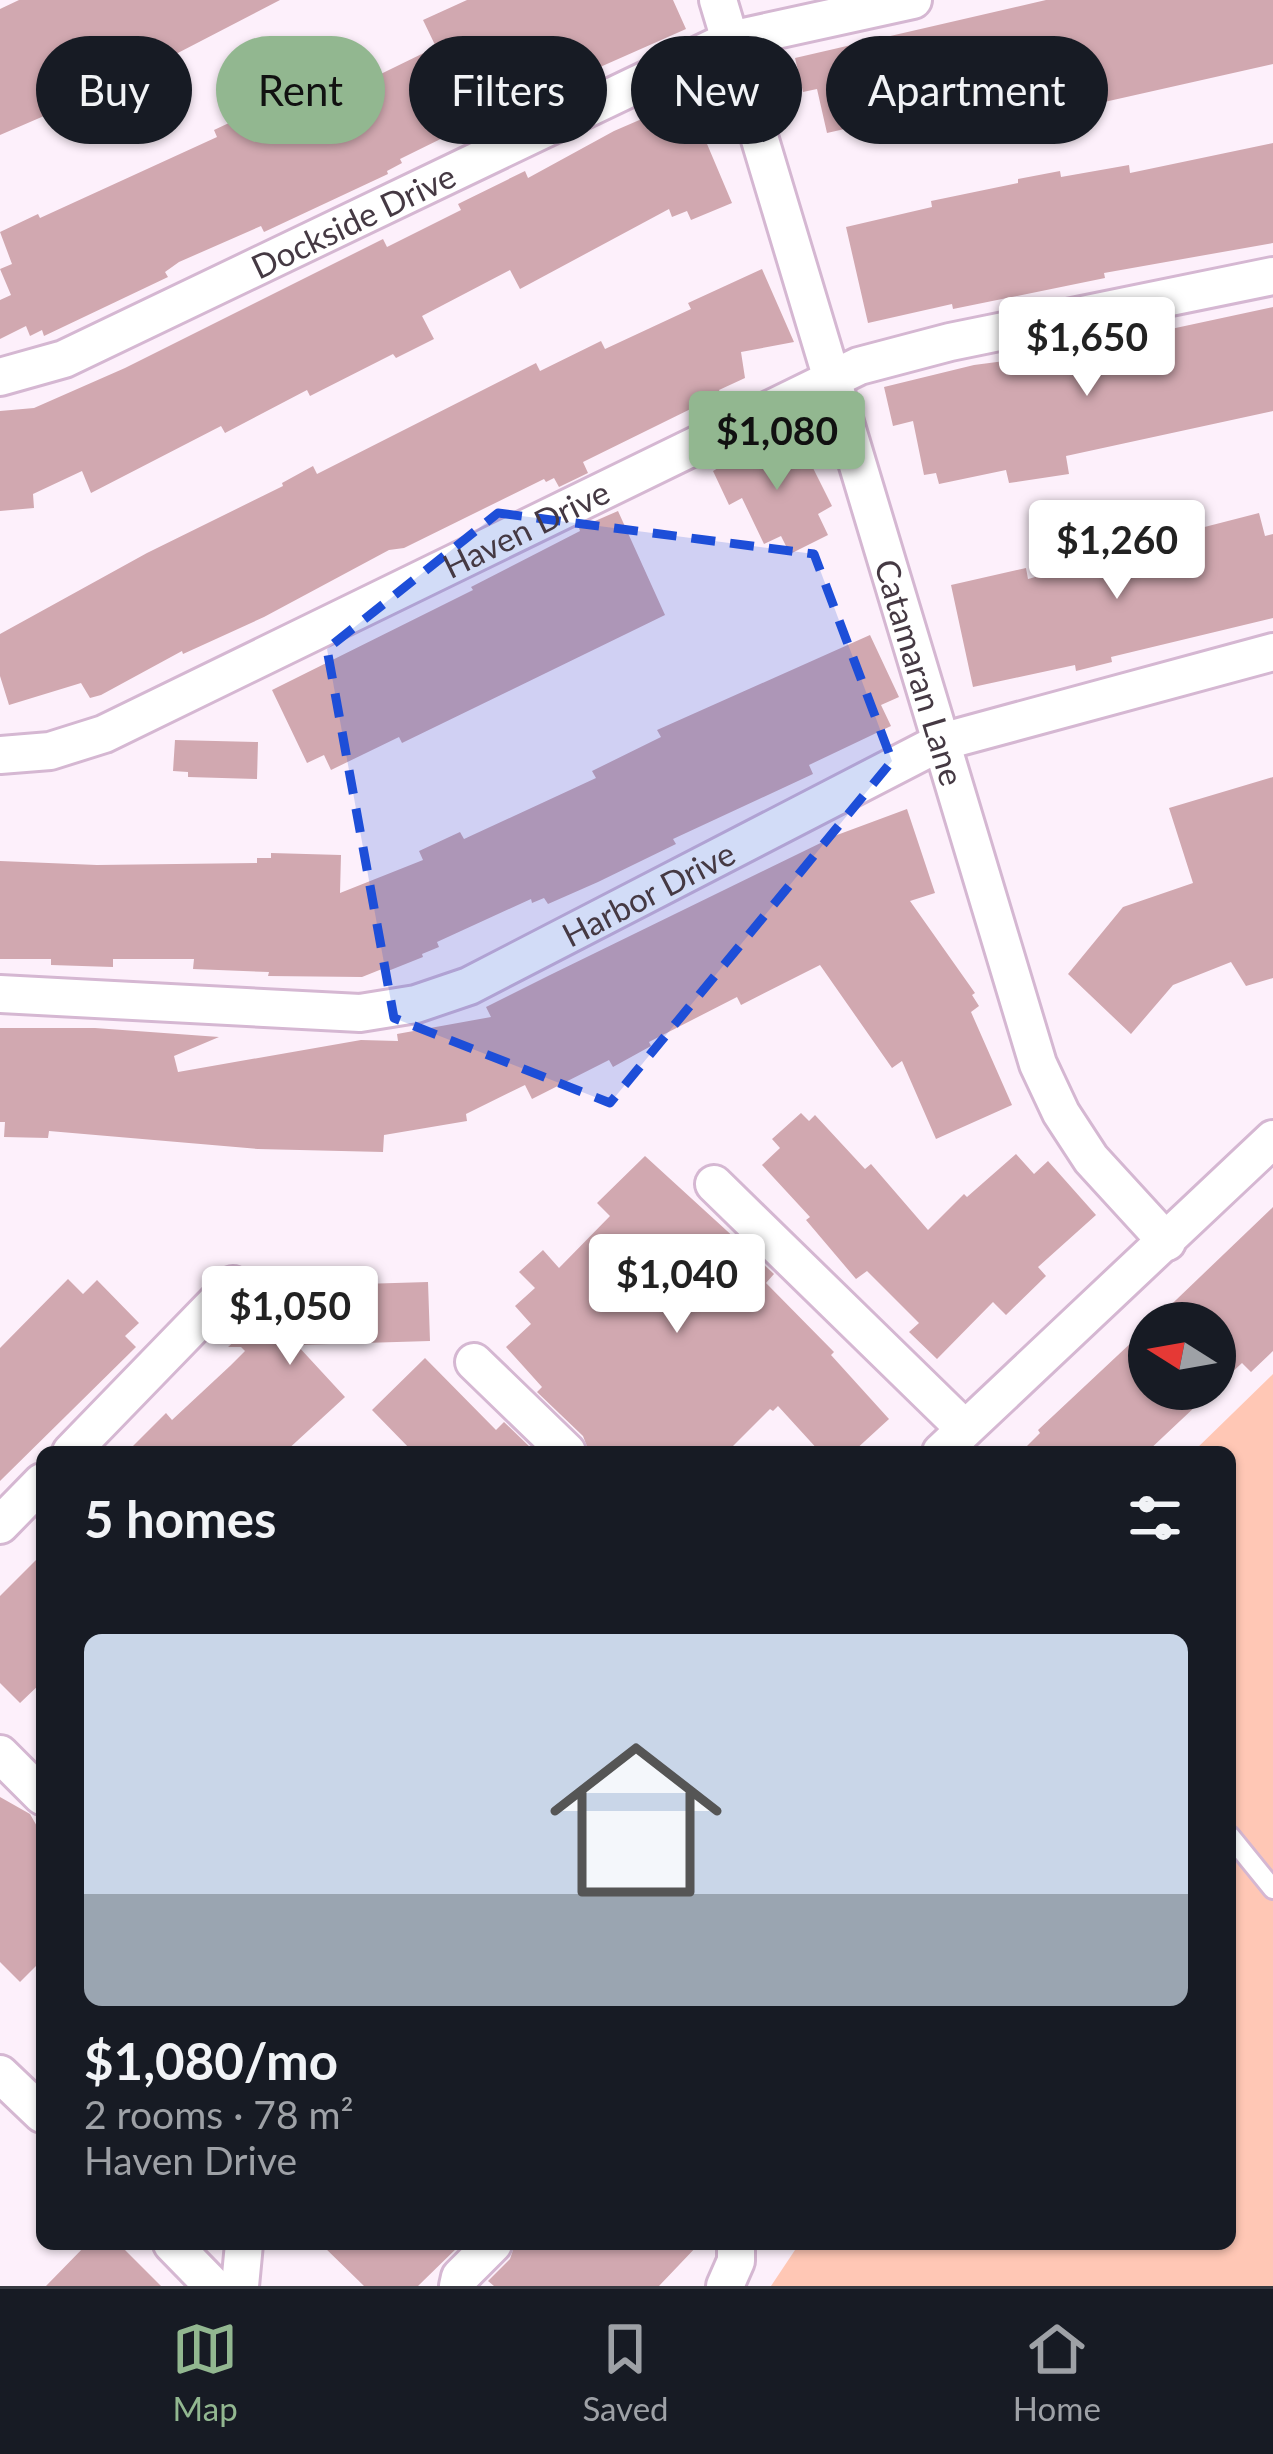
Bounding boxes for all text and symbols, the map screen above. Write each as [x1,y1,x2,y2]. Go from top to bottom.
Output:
chip: Buy [36,36,192,144]
chip: Rent [216,36,385,144]
chip: Filters [409,36,607,144]
chip: New [631,36,802,144]
chip: Apartment [826,36,1108,144]
street label: Dockside Drive [245,155,462,286]
pin: $1,650 [989,297,1185,399]
text: $1,650 [1026,313,1148,359]
pin: $1,080 [679,391,875,493]
text: $1,080 [716,407,838,453]
street label: Haven Drive [436,471,616,586]
pin: $1,260 [1019,500,1215,602]
text: $1,260 [1056,516,1178,562]
street label: Catamaran Lane [867,554,973,790]
street label: Harbor Drive [555,832,741,954]
pin: $1,040 [579,1234,775,1336]
text: $1,040 [616,1250,738,1296]
pin: $1,050 [192,1266,388,1368]
text: $1,050 [229,1282,351,1328]
north arrow [1128,1302,1236,1410]
map controls [1128,1302,1236,1410]
icon: filters [1122,1485,1188,1551]
text: 5 homes [84,1488,276,1549]
icon: home [528,1712,744,1928]
text: $1,080/mo [84,2030,338,2091]
text: 2 rooms · 78 m² [84,2091,354,2137]
text: Haven Drive [84,2137,297,2183]
tab: Map [172,2316,238,2428]
tab: Saved [582,2316,669,2428]
tab: Home [1013,2316,1101,2428]

